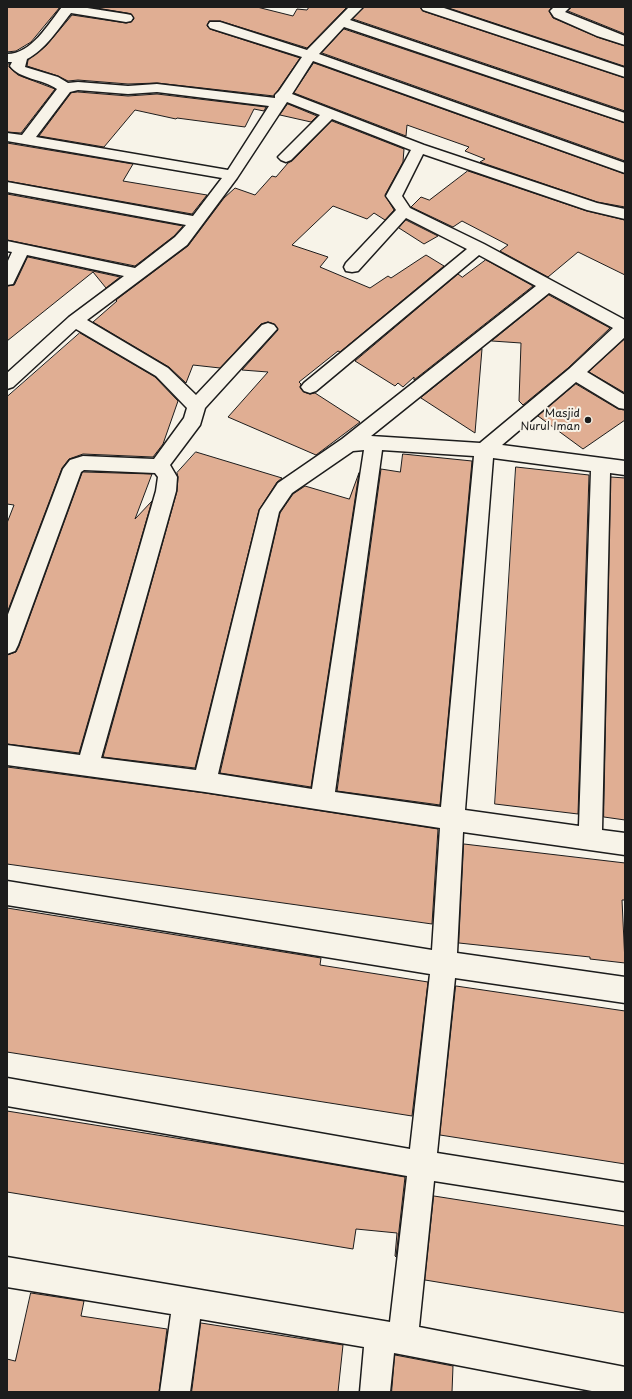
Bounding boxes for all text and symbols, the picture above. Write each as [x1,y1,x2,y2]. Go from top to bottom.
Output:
place label: Masjid Nurul Iman [521,407,580,433]
marker: Masjid Nurul Iman [583,415,593,425]

